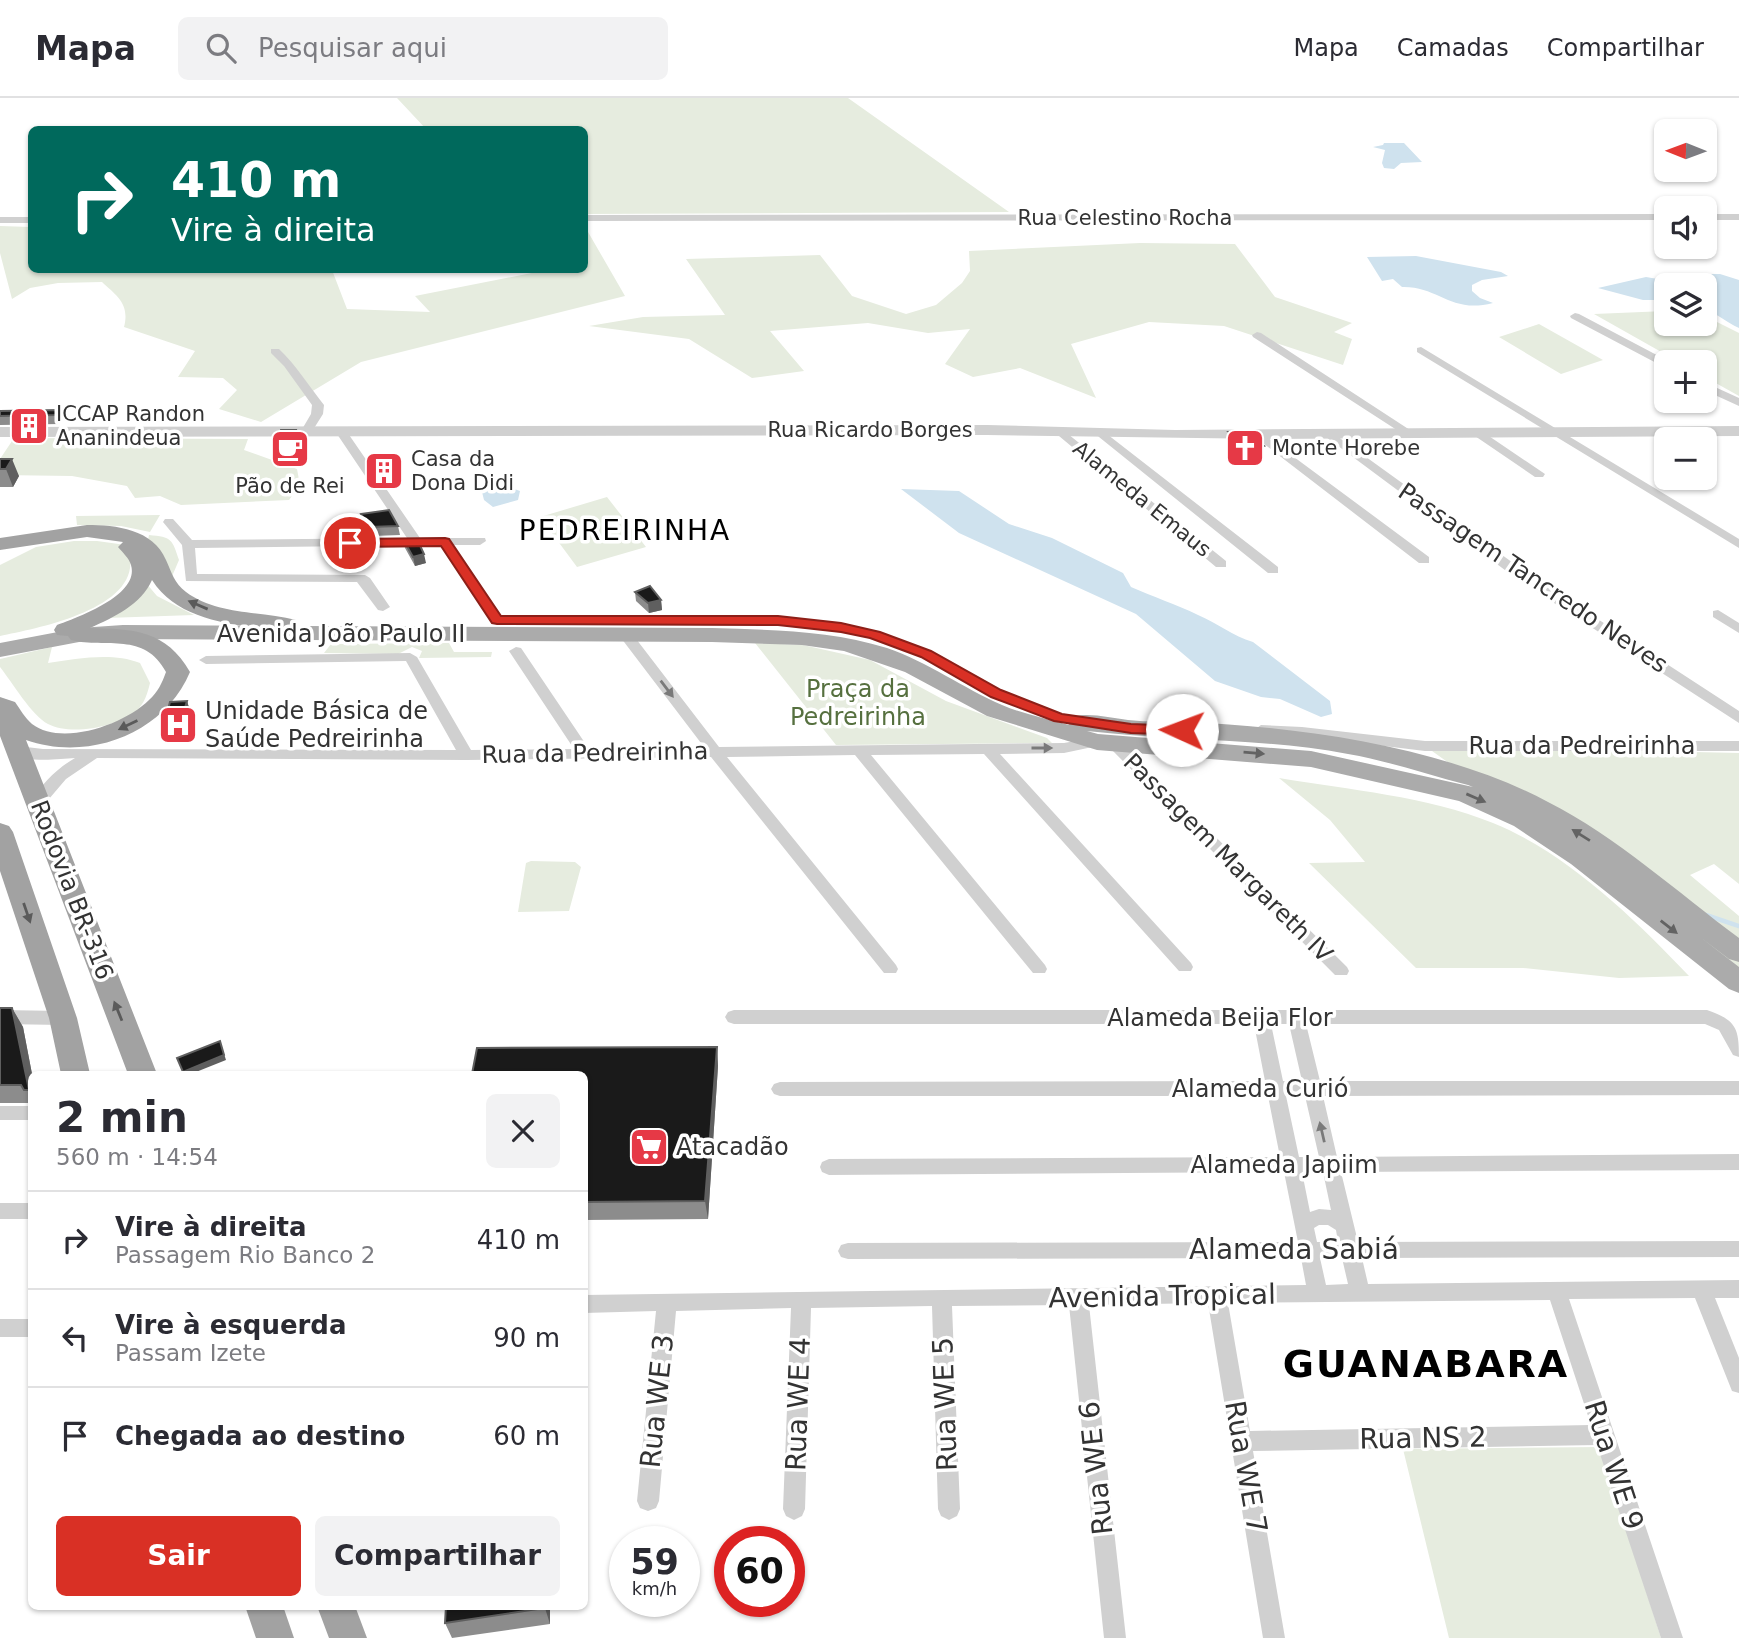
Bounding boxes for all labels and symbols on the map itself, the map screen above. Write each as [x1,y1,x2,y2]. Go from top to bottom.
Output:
north arrow [1654,119,1717,182]
street label: Rua Celestino Rocha [1018,206,1232,230]
place label: ICCAP Randon Ananindeua [56,402,205,450]
building icon: ICCAP Randon Ananindeua [8,405,50,447]
street label: Rua Ricardo Borges [767,418,973,442]
church icon: Monte Horebe [1224,427,1266,469]
cafe icon: Pão de Rei [269,428,311,470]
street label: Alameda Emaus [1068,436,1216,562]
place label: Monte Horebe [1272,436,1420,460]
place label: Casa da Dona Didi [411,447,514,495]
building icon: Casa da Dona Didi [363,450,405,492]
place label: Pão de Rei [235,474,345,498]
street label: Passagem Tancredo Neves [1393,477,1673,679]
pin [320,513,380,573]
district label: PEDREIRINHA [519,514,731,547]
one-way arrow [187,599,208,610]
street label: Avenida João Paulo II [217,620,465,648]
park label: Praça da Pedreirinha [790,675,926,731]
one-way arrow [659,680,673,698]
position arrow [1145,693,1219,767]
place label: Unidade Básica de Saúde Pedreirinha [205,697,428,753]
hospital icon: Unidade Básica de Saúde Pedreirinha [157,704,199,746]
one-way arrow [117,720,138,731]
street label: Rua da Pedreirinha [1469,732,1695,760]
street label: Rua da Pedreirinha [481,737,709,769]
one-way arrow [1031,742,1053,754]
street label: Passagem Margareth IV [1118,748,1339,969]
one-way arrow [1243,748,1265,759]
one-way arrow [1466,792,1486,804]
street label: Rodovia BR-316 [25,796,119,984]
one-way arrow [1572,828,1591,841]
one-way arrow [22,903,33,924]
one-way arrow [1660,920,1678,934]
one-way arrow [113,1000,124,1021]
street label: Alameda Beija Flor [1107,1004,1333,1032]
street label: Alameda Curió [1172,1075,1348,1103]
one-way arrow [1317,1121,1328,1143]
supermarket icon: Atacadão [628,1126,670,1168]
place label: Atacadão [676,1133,789,1161]
street label: Alameda Japiim [1190,1151,1378,1179]
street label: Alameda Sabiá [1189,1233,1399,1266]
street label: Avenida Tropical [1048,1278,1276,1314]
street label: Rua WE 3 [634,1333,680,1469]
street label: Rua WE 4 [779,1336,817,1472]
street label: Rua WE 5 [926,1336,964,1472]
district label: GUANABARA [1283,1342,1569,1386]
street label: Rua WE 9 [1578,1396,1650,1534]
street label: Rua WE 7 [1218,1398,1274,1536]
street label: Rua WE 6 [1073,1400,1119,1536]
street label: Rua NS 2 [1359,1420,1487,1456]
speed limit sign: 60 [714,1526,805,1617]

